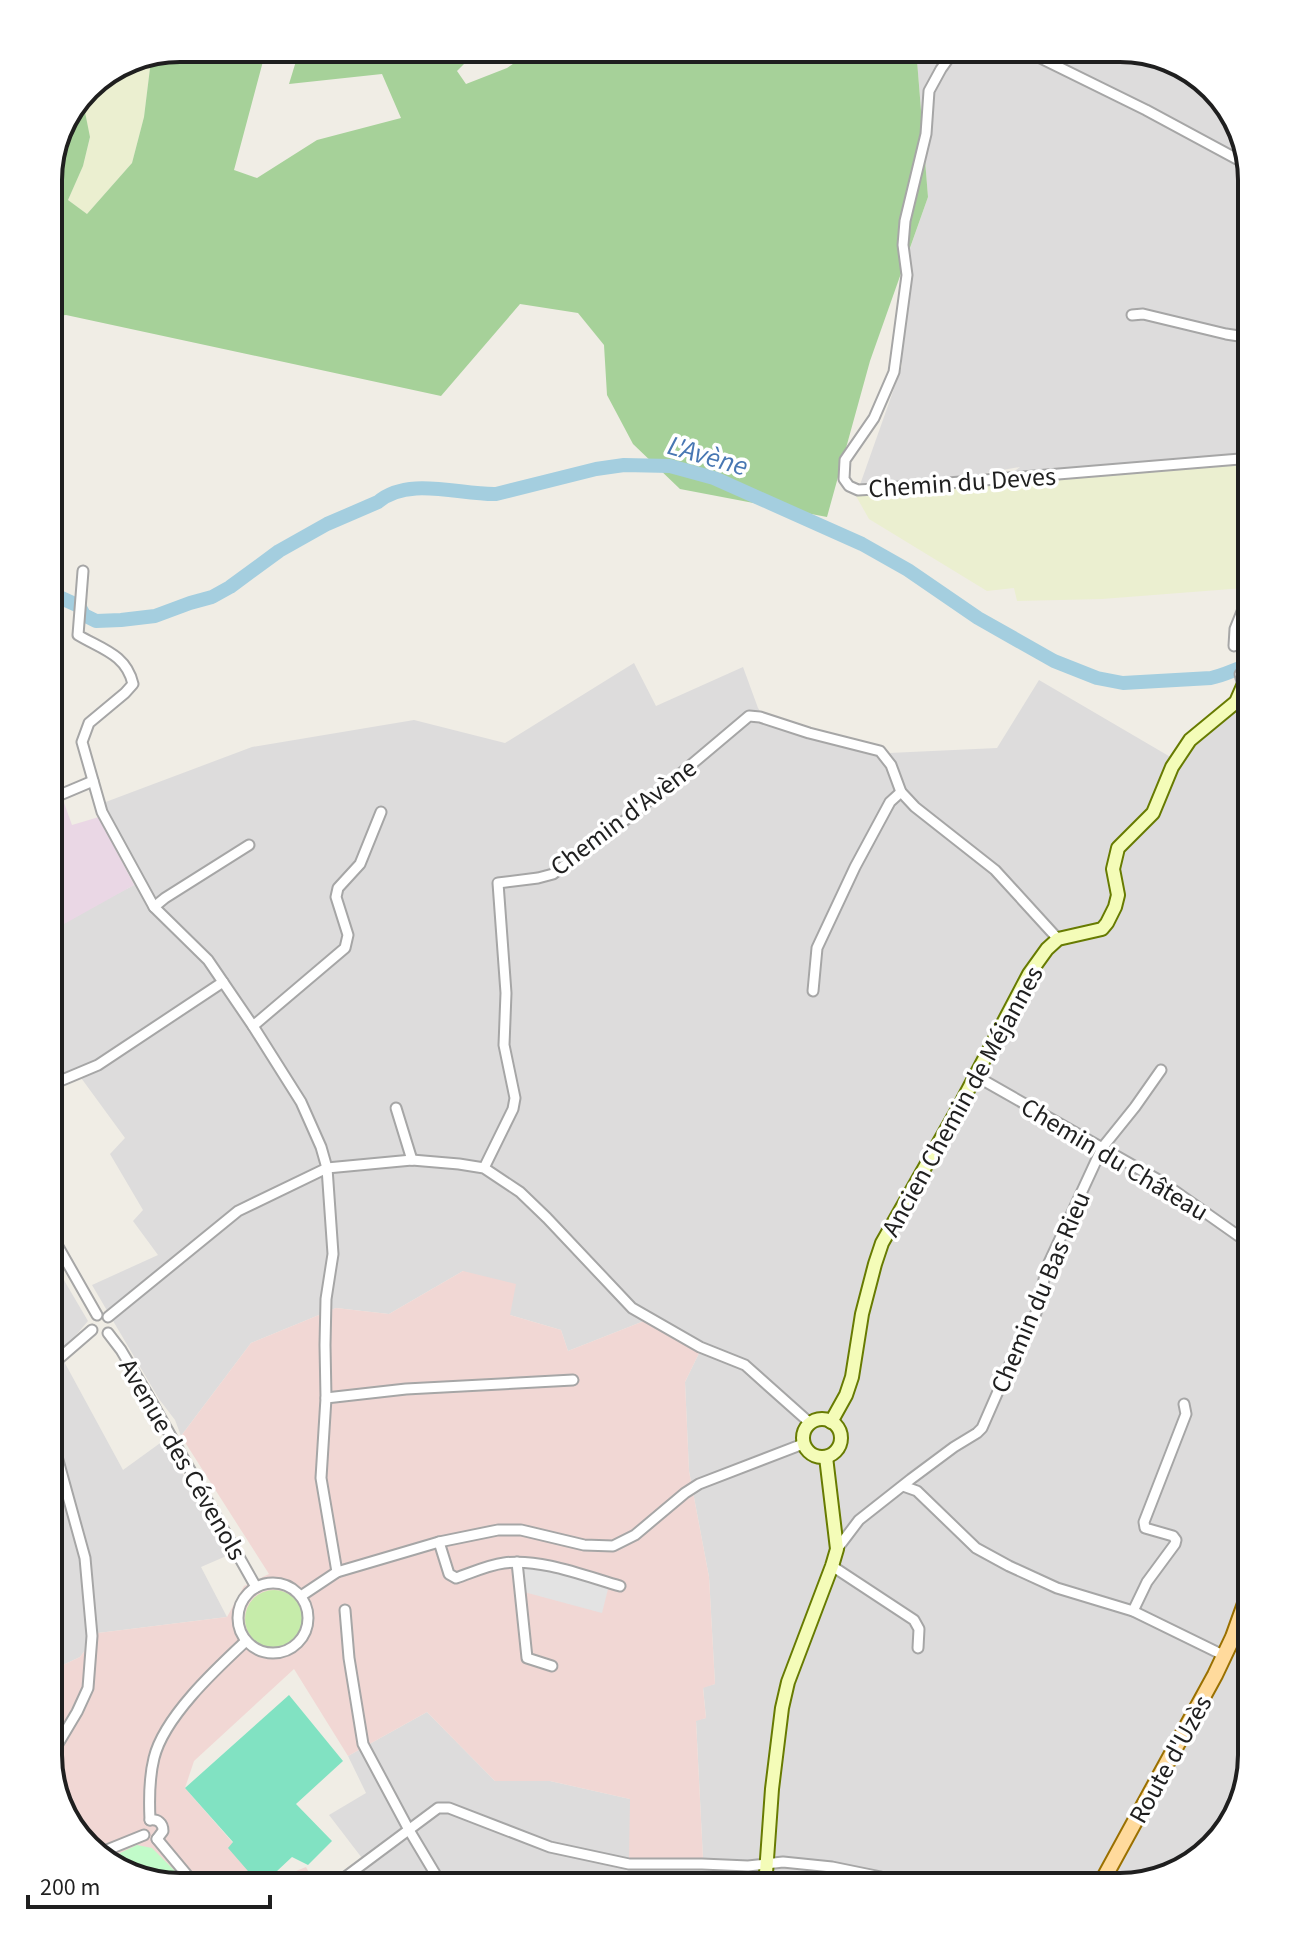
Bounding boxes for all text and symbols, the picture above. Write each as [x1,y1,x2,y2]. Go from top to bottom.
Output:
water label: L'Avène [663,425,753,486]
street label: Chemin du Deves [867,457,1057,508]
street label: Chemin d'Avène [542,750,704,885]
street label: Ancien Chemin de Méjannes [873,959,1052,1243]
street label: Chemin du Château [1014,1089,1216,1230]
street label: Chemin du Bas Rieu [981,1186,1100,1399]
street label: Avenue des Cévenols [110,1352,255,1567]
street label: Route d'Uzès [1120,1688,1221,1830]
scale bar [28,1859,270,1909]
text: 200 m [40,1870,100,1905]

